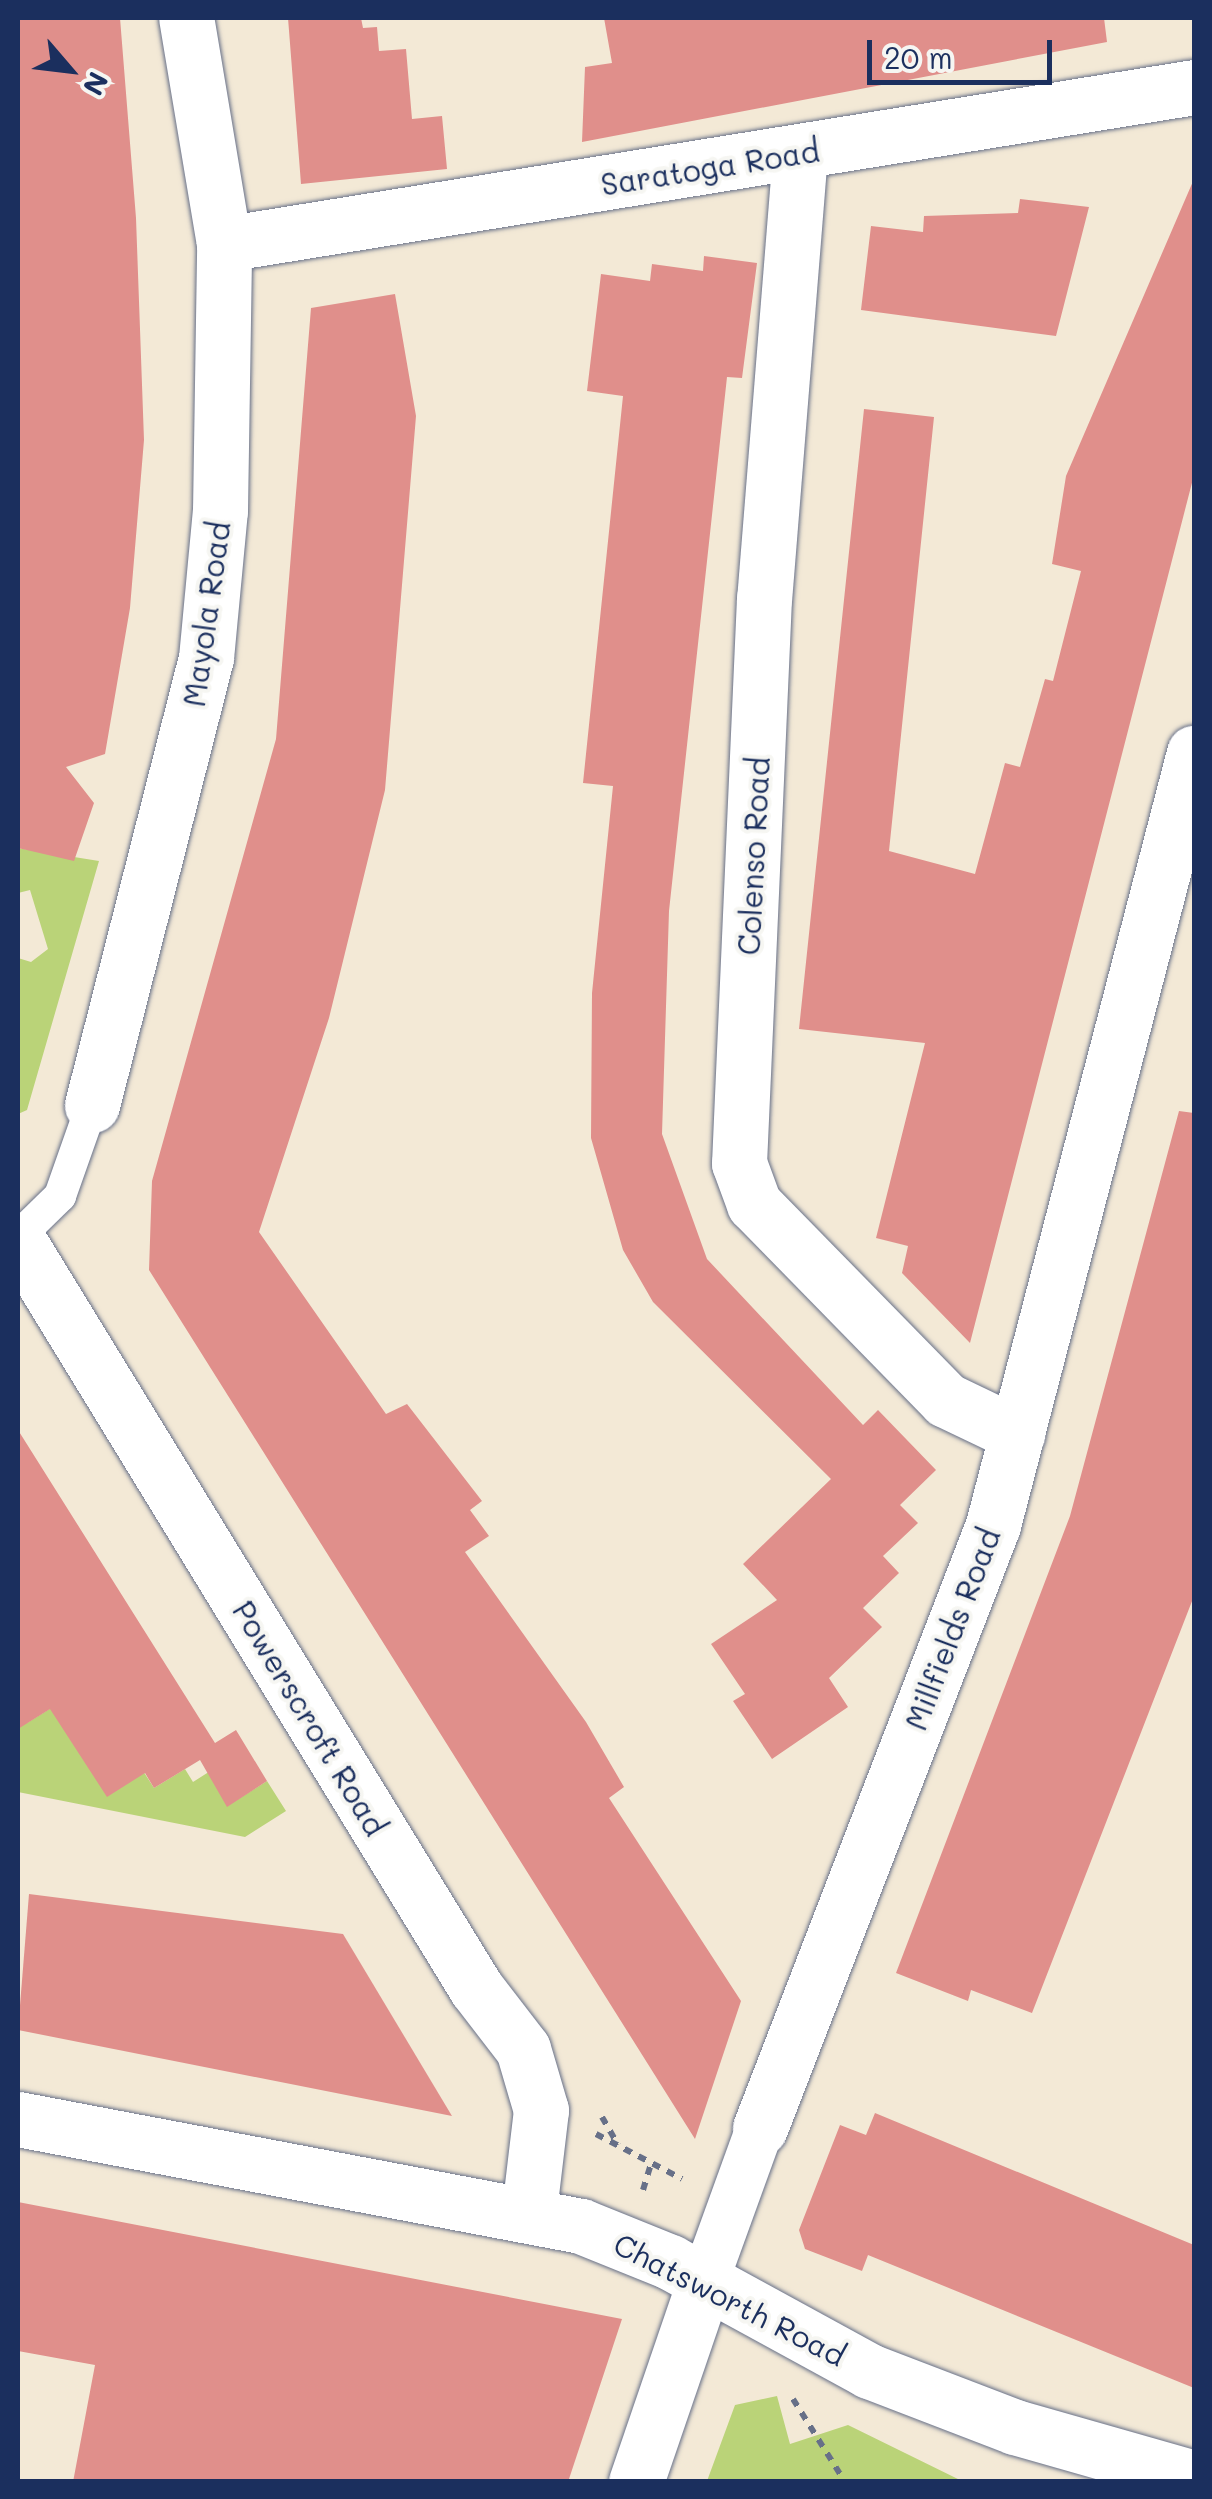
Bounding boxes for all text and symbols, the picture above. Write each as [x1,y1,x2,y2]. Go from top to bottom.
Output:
north arrow [20,20,120,120]
scale bar [872,20,1057,82]
text: 20 m [884,37,953,77]
text: N [76,66,117,102]
street label: Saratoga Road [598,132,822,202]
street label: Mayola Road [175,519,237,709]
street label: Colenso Road [730,756,776,956]
street label: Millfields Road [897,1523,1007,1735]
street label: Powerscroft Road [226,1594,394,1842]
street label: Chatsworth Road [608,2225,852,2373]

